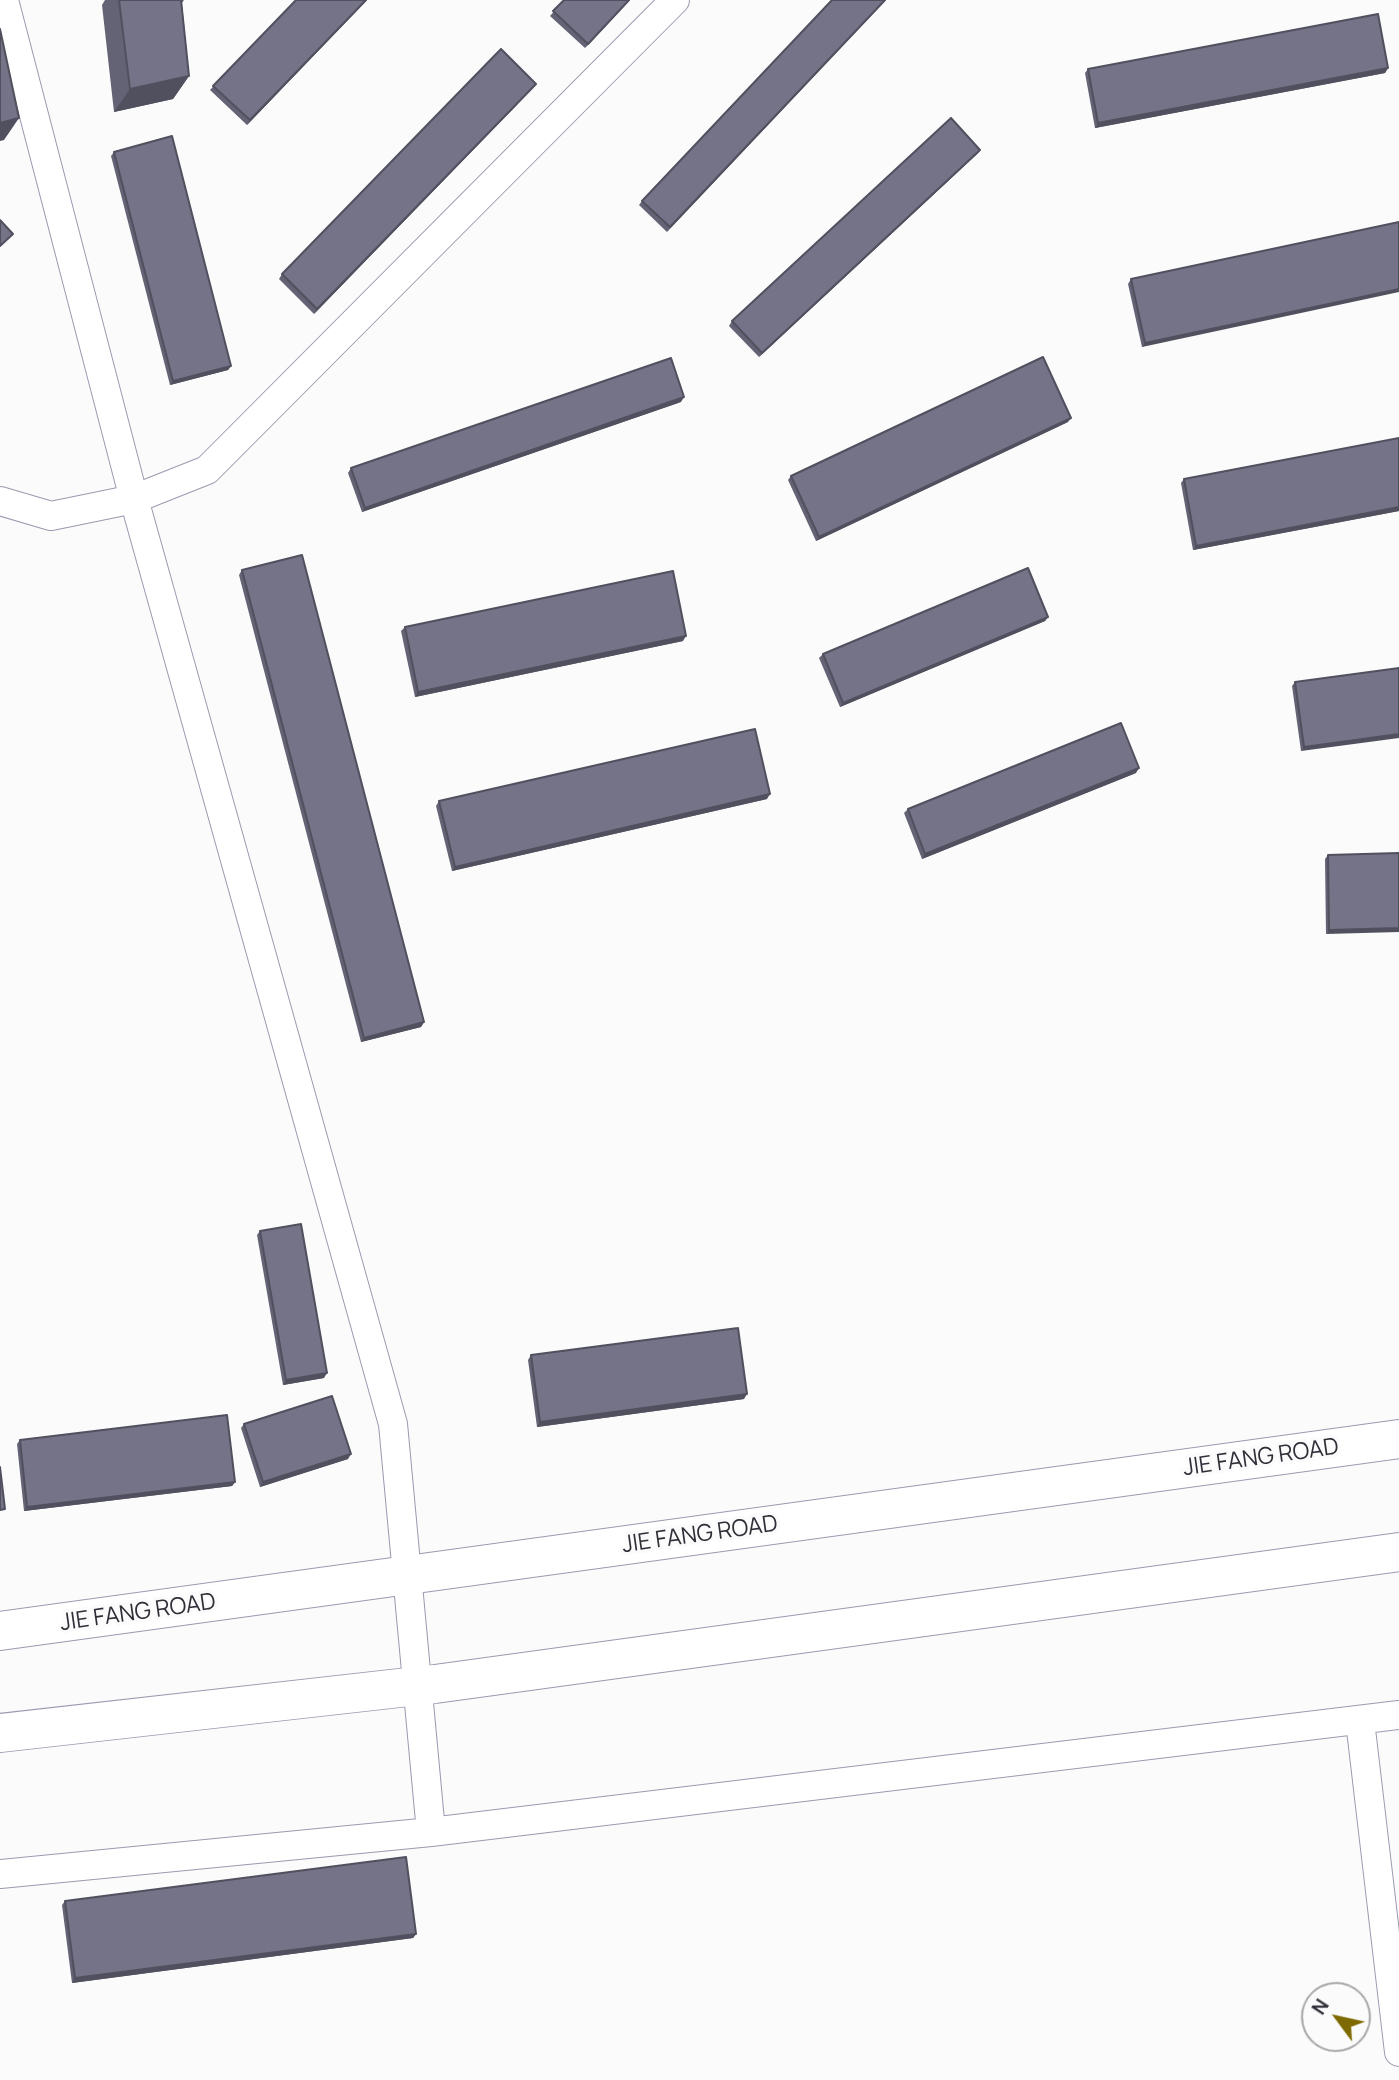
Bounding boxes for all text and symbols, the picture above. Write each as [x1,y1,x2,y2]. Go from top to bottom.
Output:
street label: JIE FANG ROAD [1181,1433,1341,1483]
street label: JIE FANG ROAD [620,1510,780,1560]
street label: JIE FANG ROAD [58,1588,218,1638]
north arrow [1301,1982,1371,2052]
text: N [1305,1994,1335,2019]

